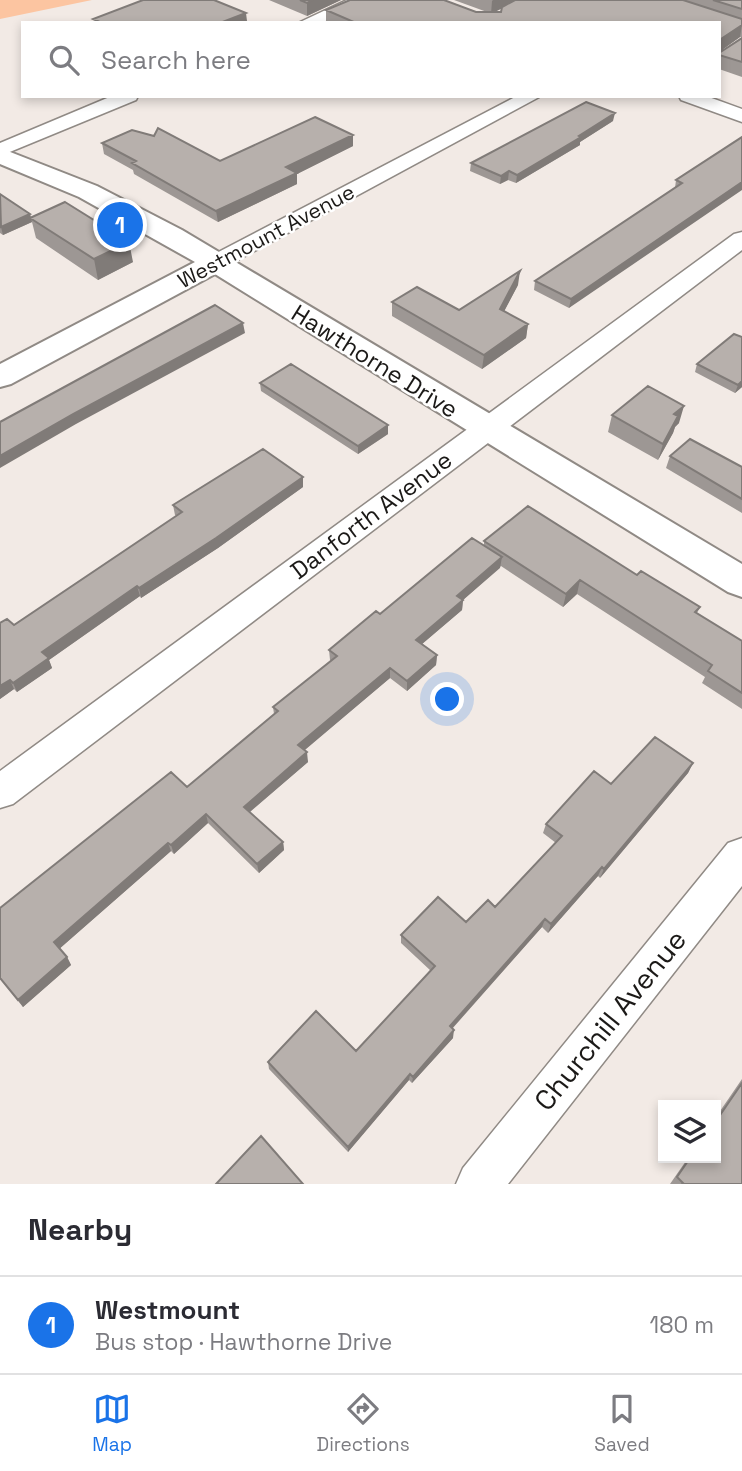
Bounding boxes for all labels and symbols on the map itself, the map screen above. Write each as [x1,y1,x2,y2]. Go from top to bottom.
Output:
street label: Westmount Avenue [173,178,359,294]
pin: 1 [97,199,143,251]
street label: Hawthorne Drive [286,297,464,425]
street label: Danforth Avenue [284,444,458,586]
your location [430,682,464,716]
street label: Churchill Avenue [526,922,694,1118]

